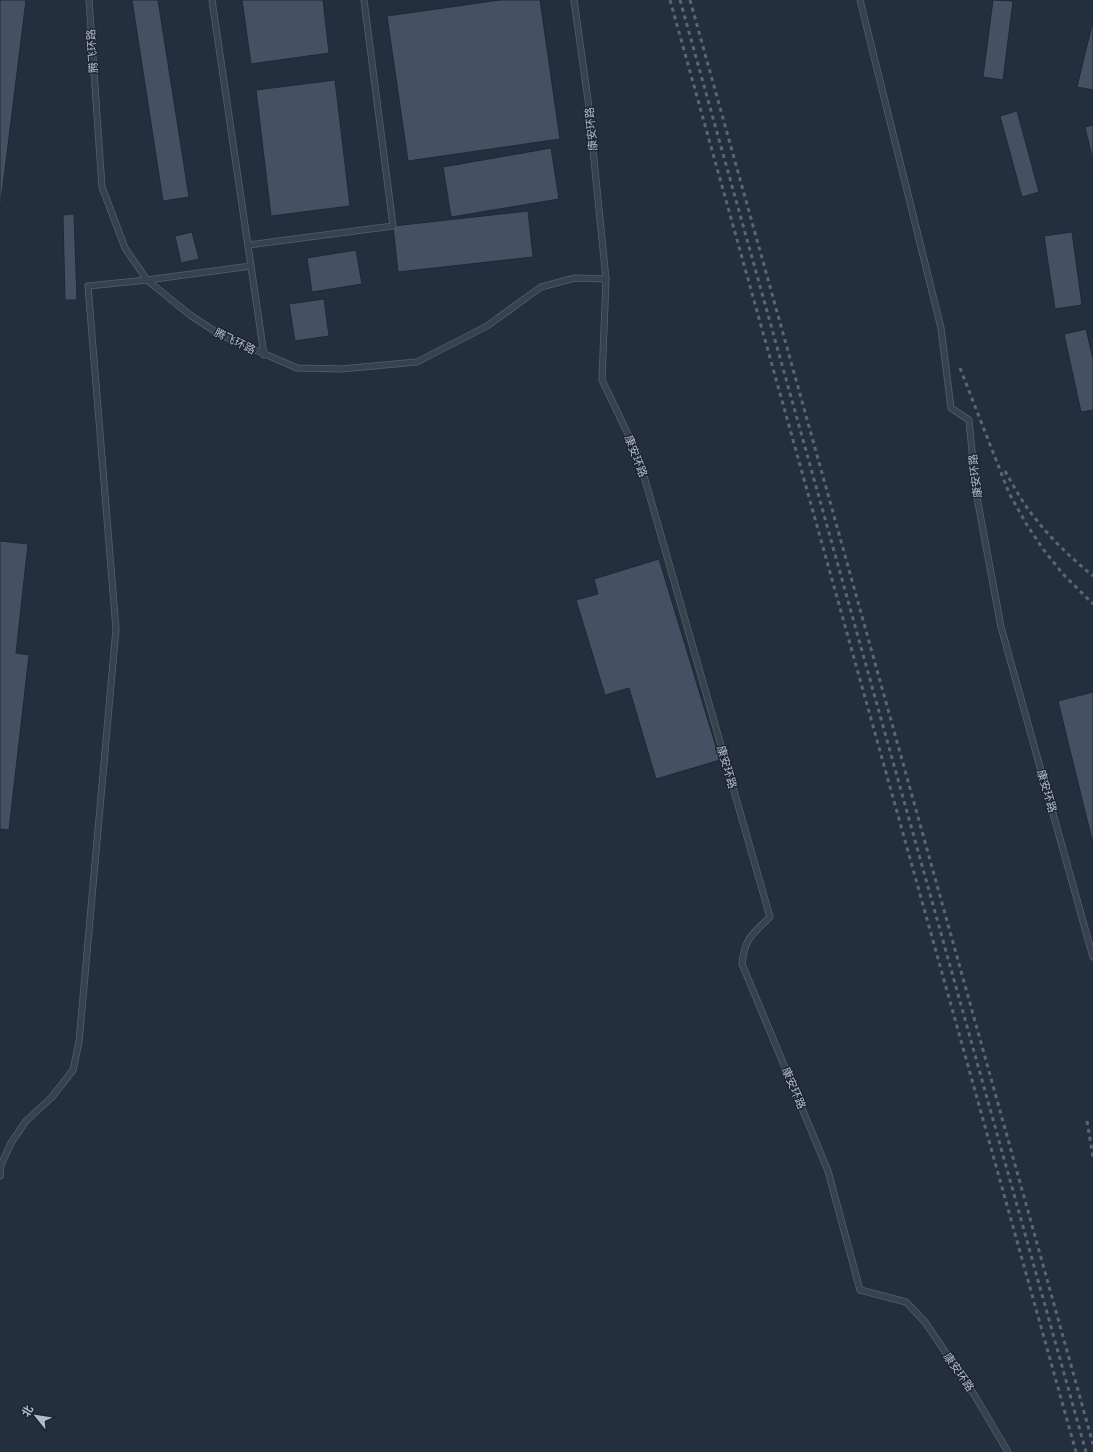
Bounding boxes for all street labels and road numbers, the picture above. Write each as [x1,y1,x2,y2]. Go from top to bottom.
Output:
street label: 腾飞环路 [83,29,101,73]
street label: 康安环路 [582,106,600,152]
street label: 腾飞环路 [212,325,258,357]
street label: 康安环路 [622,433,650,479]
street label: 康安环路 [965,453,985,499]
street label: 康安环路 [714,744,740,790]
street label: 康安环路 [1034,768,1060,814]
street label: 康安环路 [779,1065,809,1111]
street label: 康安环路 [941,1350,977,1394]

